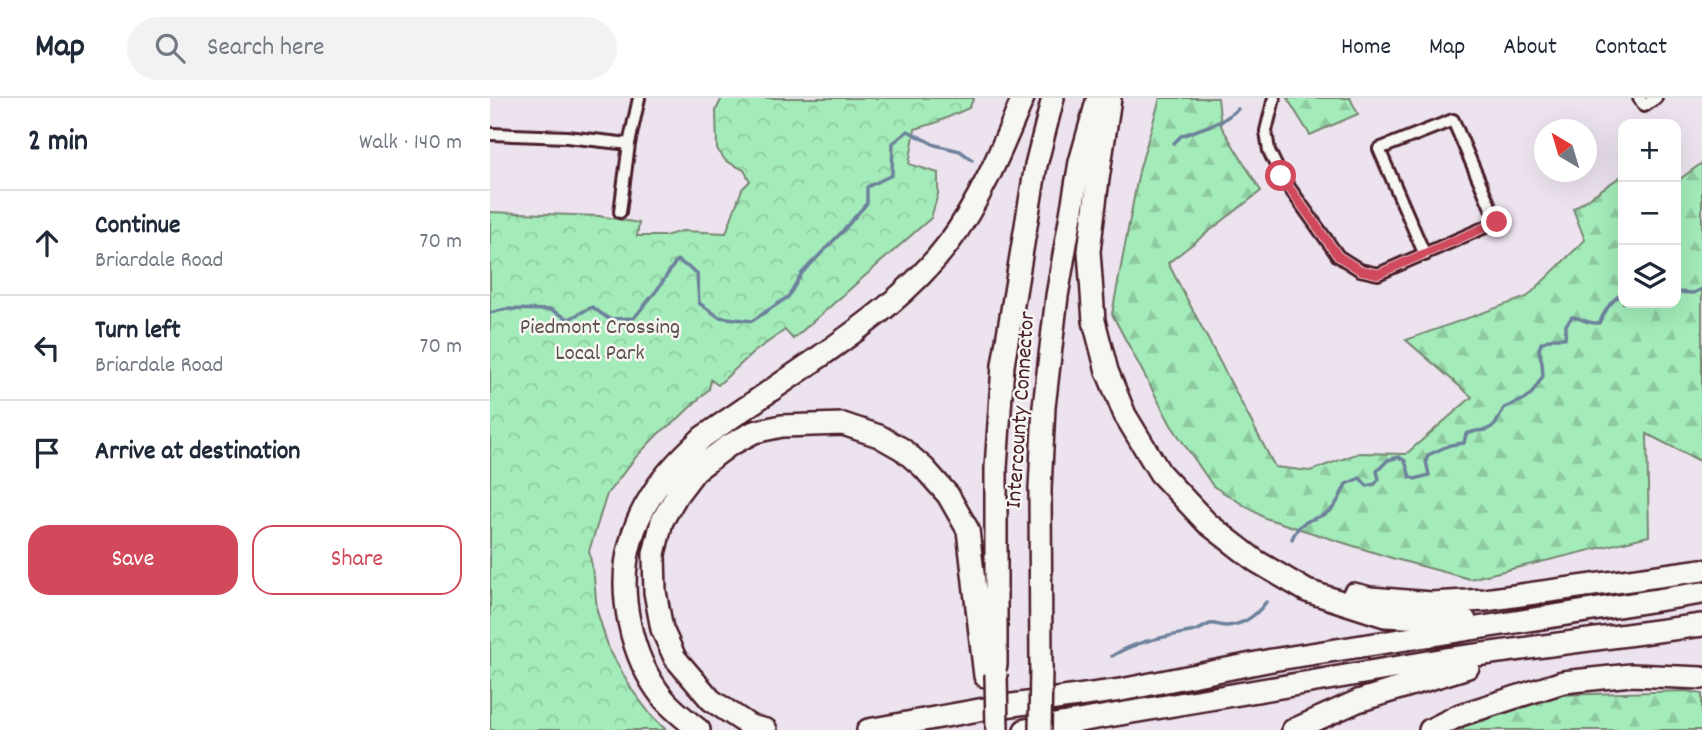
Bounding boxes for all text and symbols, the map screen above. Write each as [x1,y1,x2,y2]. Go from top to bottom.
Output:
search box [127,17,617,80]
text: Map [35,25,85,72]
icon: search [151,29,189,67]
text: Search here [207,30,325,67]
text: Home [1341,31,1391,65]
text: Map [1429,31,1465,65]
text: About [1503,31,1557,65]
text: Contact [1595,31,1667,65]
north arrow [1534,119,1597,182]
map controls [1618,119,1681,308]
button: + [1618,119,1681,182]
text: 2 min [28,122,88,165]
text: Walk · 140 m [359,127,462,160]
route start [1265,160,1296,191]
button: − [1618,182,1681,245]
route end [1481,206,1512,237]
text: Continue [95,208,180,245]
icon: ahead [28,224,66,262]
text: 70 m [420,226,462,259]
text: Briardale Road [95,245,223,278]
button: layers [1618,245,1681,308]
street label: Intercounty Connector [999,310,1045,510]
park label: Piedmont Crossing Local Park [520,312,680,371]
text: Turn left [95,313,181,350]
icon: left [28,329,66,367]
text: 70 m [420,331,462,364]
text: Briardale Road [95,350,223,383]
icon: arrive [28,434,66,472]
text: Arrive at destination [95,434,300,471]
button: Save [28,525,238,595]
button: Share [252,525,462,595]

